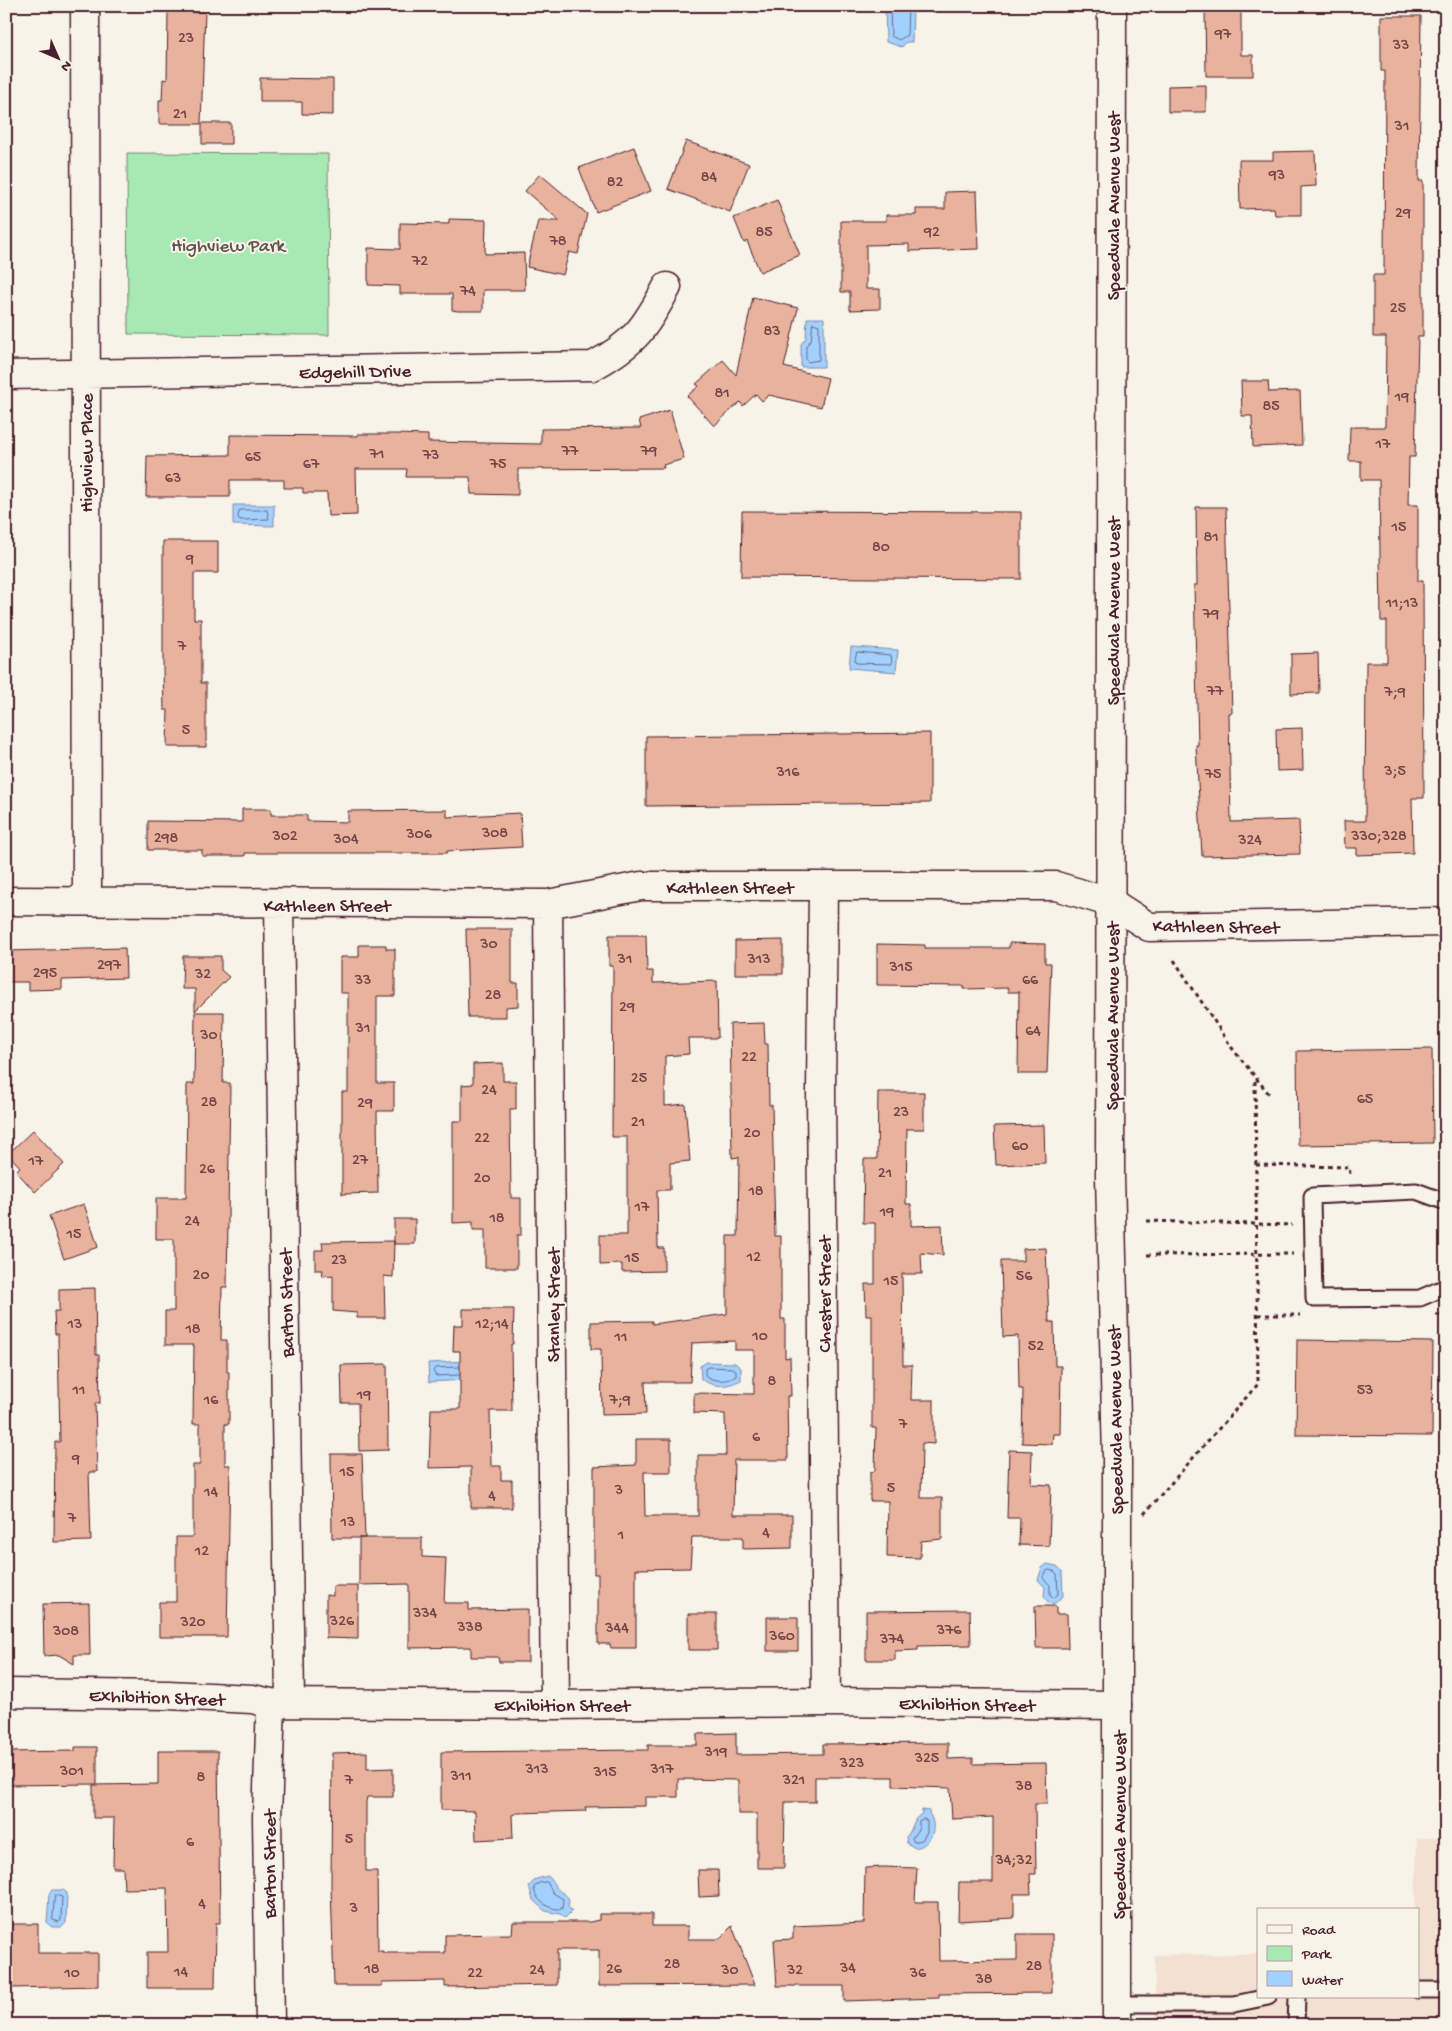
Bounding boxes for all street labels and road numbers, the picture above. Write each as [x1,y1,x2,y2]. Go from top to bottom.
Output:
street label: Speedvale Avenue West [1104,109,1127,300]
street label: Edgehill Drive [299,361,412,386]
street label: Highview Place [77,393,100,512]
street label: Speedvale Avenue West [1104,514,1127,705]
street label: Kathleen Street [667,878,796,901]
street label: Kathleen Street [264,896,393,919]
street label: Kathleen Street [1152,916,1282,941]
street label: Speedvale Avenue West [1103,919,1126,1110]
street label: Chester Street [815,1233,838,1352]
street label: Stanley Street [544,1245,567,1362]
street label: Barton Street [276,1246,301,1359]
street label: Speedvale Avenue West [1104,1323,1131,1514]
street label: Exhibition Street [88,1686,228,1713]
street label: Exhibition Street [899,1694,1037,1719]
street label: Exhibition Street [494,1696,632,1719]
street label: Speedvale Avenue West [1110,1728,1133,1919]
street label: Barton Street [260,1807,283,1919]

